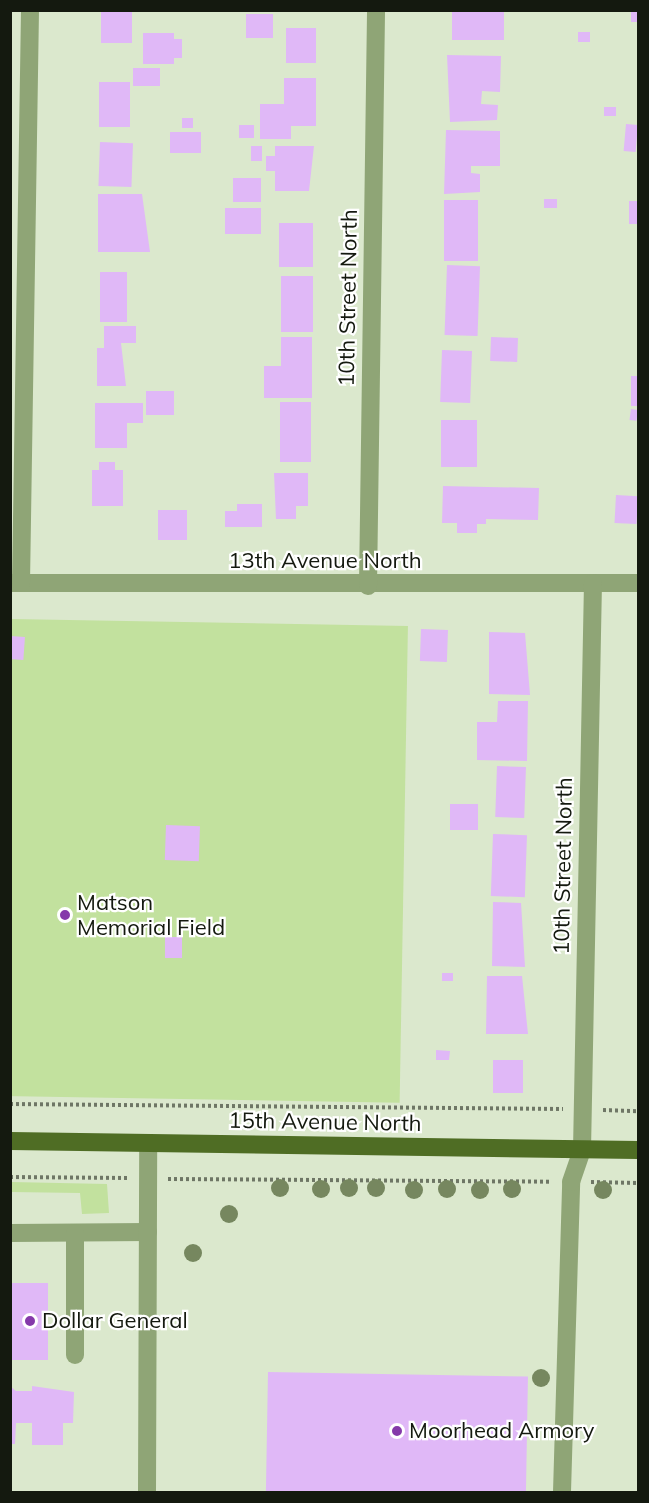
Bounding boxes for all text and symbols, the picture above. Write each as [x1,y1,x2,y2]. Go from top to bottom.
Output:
street label: 10th Street North [333,209,363,387]
street label: 13th Avenue North [228,548,422,574]
street label: 10th Street North [548,777,578,955]
place label: Matson Memorial Field [77,889,225,940]
marker: Matson Memorial Field [58,908,72,922]
street label: 15th Avenue North [228,1107,422,1137]
place label: Dollar General [42,1308,188,1334]
marker: Dollar General [23,1314,37,1328]
place label: Moorhead Armory [409,1418,594,1444]
marker: Moorhead Armory [390,1424,404,1438]

